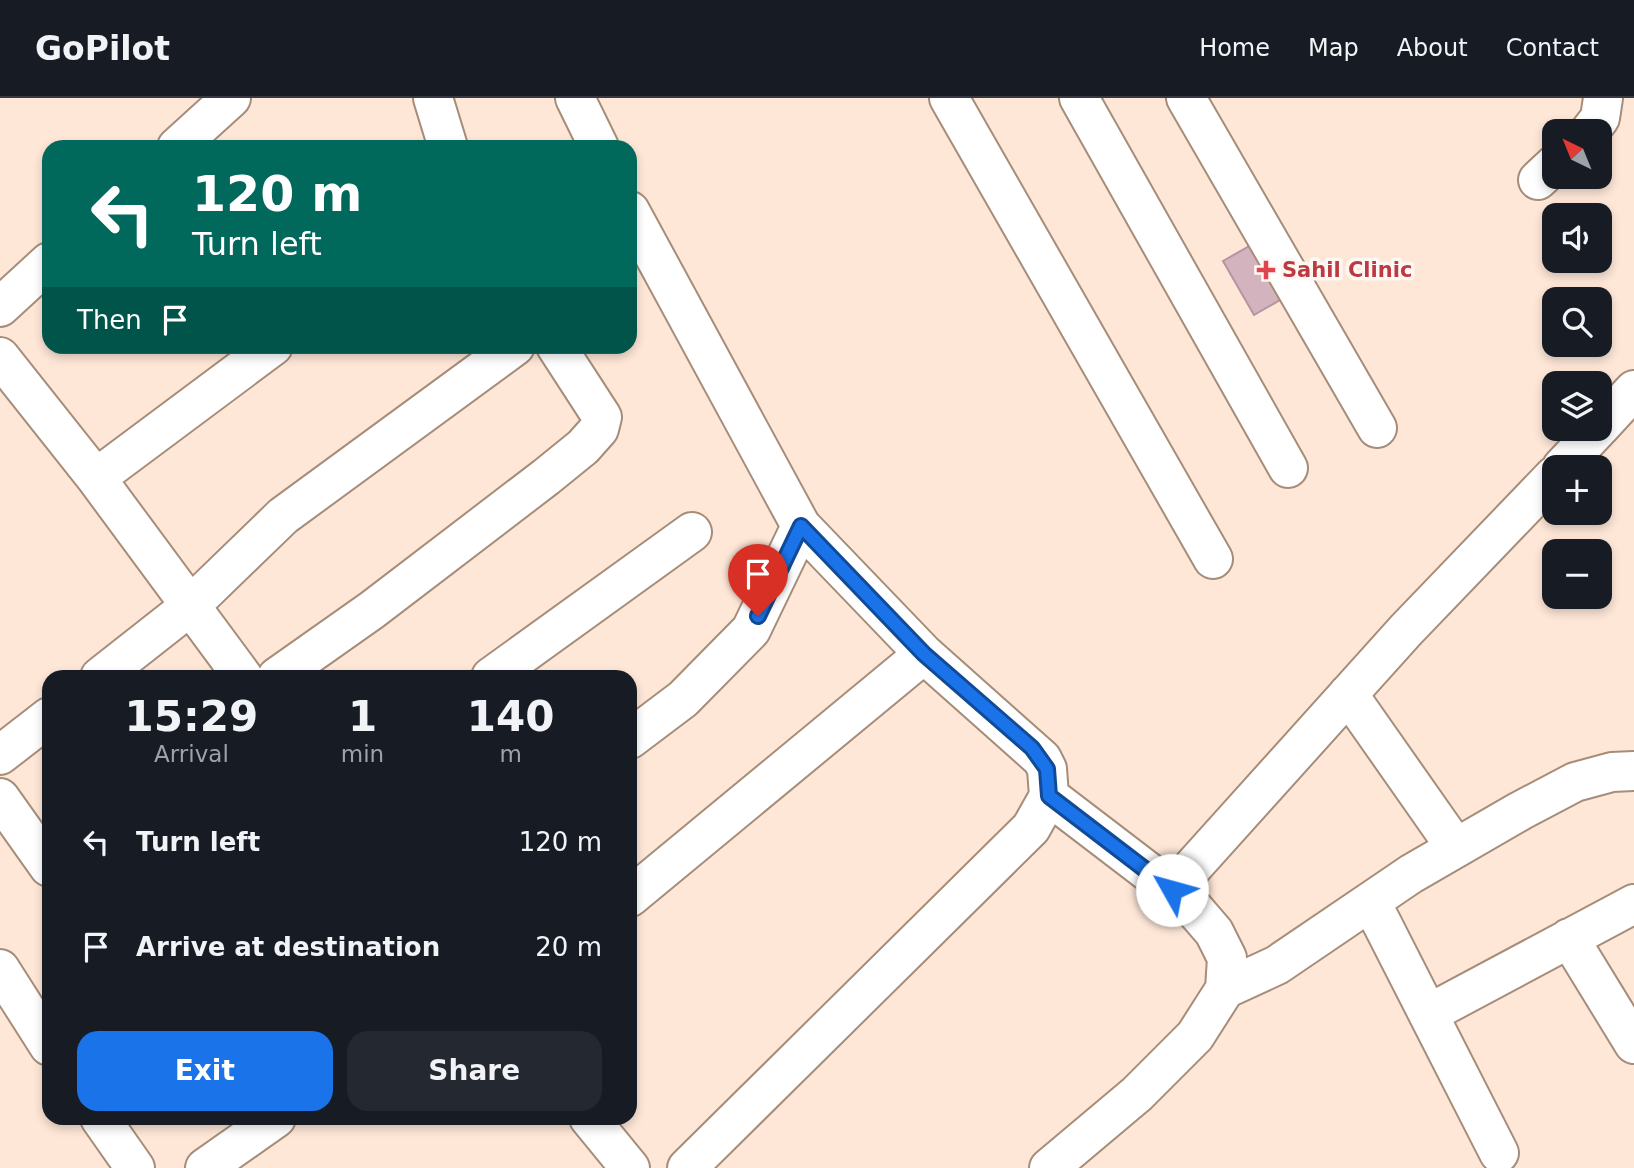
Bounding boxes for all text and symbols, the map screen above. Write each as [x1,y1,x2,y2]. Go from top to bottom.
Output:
text: GoPilot [35,29,170,68]
text: Home [1199,34,1270,62]
text: Map [1308,34,1359,62]
text: About [1397,34,1468,62]
text: Contact [1506,34,1599,62]
north arrow [1542,119,1612,189]
map controls [1542,119,1612,609]
text: 120 m [192,166,362,223]
icon: left [77,168,168,259]
button: sound [1542,203,1612,273]
text: Turn left [192,225,322,263]
place label: Sahil Clinic [1282,258,1412,282]
marker: Sahil Clinic [1256,260,1276,280]
button: search [1542,287,1612,357]
icon: arrive [156,301,194,339]
text: Then [77,305,142,335]
button: layers [1542,371,1612,441]
button: + [1542,455,1612,525]
button: − [1542,539,1612,609]
pin [728,544,788,616]
icon: arrive [739,555,777,593]
text: 15:29 [125,692,258,741]
text: 1 [348,692,377,741]
text: 140 [467,692,554,741]
text: Arrival [154,741,229,767]
text: min [341,741,384,767]
text: m [499,741,522,767]
icon: left [77,823,115,861]
text: Turn left [136,827,260,857]
text: 120 m [519,827,602,857]
position arrow [1135,853,1209,927]
icon: arrive [77,928,115,966]
text: Arrive at destination [136,932,440,962]
text: 20 m [535,932,602,962]
button: Exit [77,1031,333,1111]
button: Share [347,1031,602,1111]

